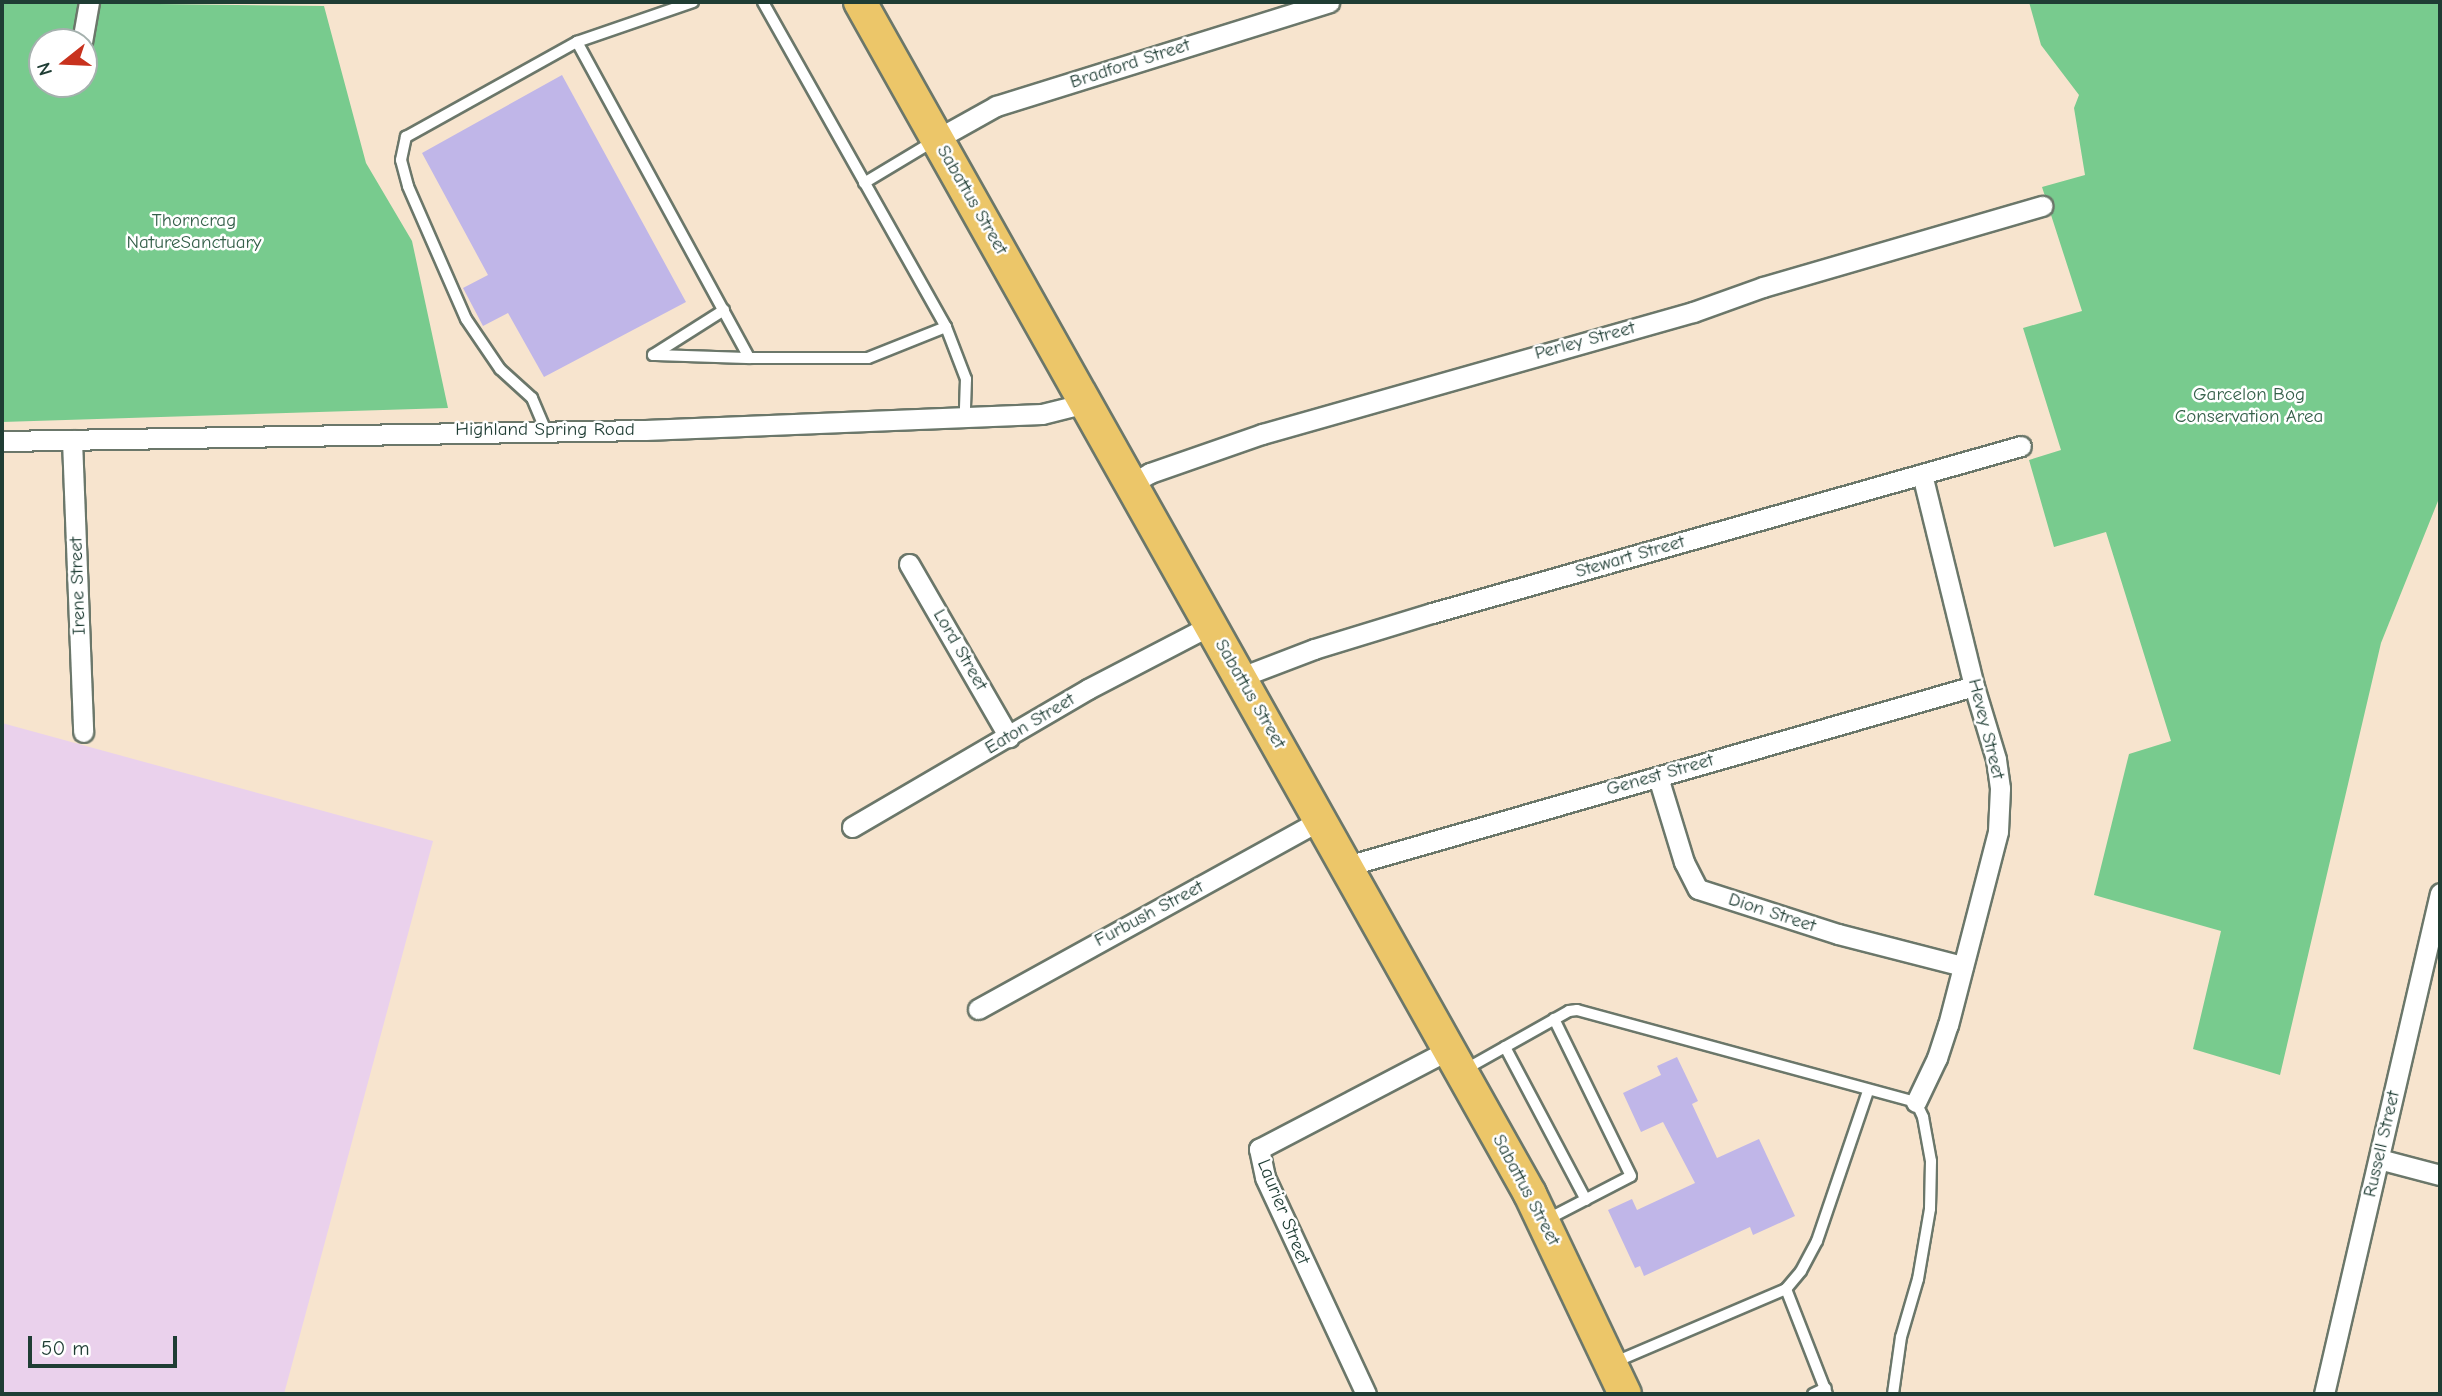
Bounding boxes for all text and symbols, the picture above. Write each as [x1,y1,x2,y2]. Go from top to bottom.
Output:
north arrow [28,28,98,98]
street label: Bradford Street [1067,34,1193,94]
text: N [33,60,57,78]
street label: Sabattus Street [931,141,1013,259]
park label: Thorncrag NatureSanctuary [126,210,262,254]
street label: Perley Street [1532,317,1638,365]
park label: Garcelon Bog Conservation Area [2175,384,2323,428]
street label: Highland Spring Road [455,419,635,441]
street label: Stewart Street [1573,531,1687,583]
street label: Irene Street [65,537,91,635]
street label: Lord Street [928,605,992,695]
street label: Sabattus Street [1209,635,1291,753]
street label: Hevey Street [1963,676,2009,782]
street label: Eaton Street [981,688,1079,760]
street label: Genest Street [1604,749,1716,801]
street label: Furbush Street [1091,876,1207,952]
street label: Dion Street [1725,888,1819,938]
street label: Russell Street [2359,1089,2405,1199]
street label: Sabattus Street [1487,1130,1565,1250]
street label: Laurier Street [1252,1156,1314,1268]
scale bar [32,1322,180,1366]
text: 50 m [41,1336,90,1360]

